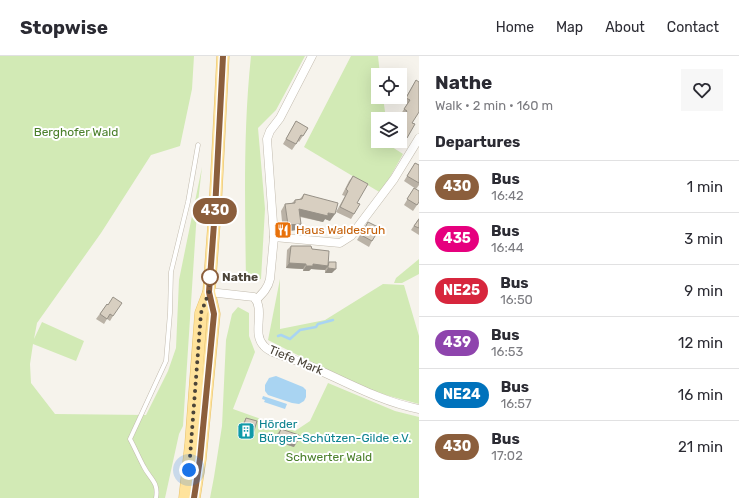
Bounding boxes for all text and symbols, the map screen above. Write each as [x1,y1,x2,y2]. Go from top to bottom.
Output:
text: Stopwise [20,16,108,39]
text: Home [496,19,534,36]
text: Map [556,19,583,36]
text: About [605,19,645,36]
text: Contact [667,19,719,36]
map controls [371,68,407,148]
button: locate [371,68,407,104]
button: heart [681,69,723,111]
text: Nathe [435,71,492,94]
text: Walk · 2 min · 160 m [435,98,553,113]
button: layers [371,112,407,148]
park label: Berghofer Wald [34,125,118,139]
text: Departures [435,133,520,151]
text: Bus [491,170,520,188]
text: 430 [443,178,471,195]
text: 1 min [687,178,723,196]
text: 16:42 [491,188,524,203]
line badge: 430 [192,198,238,224]
text: 430 [201,202,229,219]
restaurant icon: Haus Waldesruh [273,220,293,240]
text: Bus [491,222,519,240]
place label: Haus Waldesruh [296,223,385,237]
text: 435 [443,230,471,247]
text: 3 min [684,230,723,248]
text: 16:44 [491,240,524,255]
marker: Nathe [201,268,219,286]
place label: Nathe [222,270,258,284]
text: Bus [500,274,529,292]
text: NE25 [443,282,480,299]
text: 9 min [684,282,723,300]
text: 16:50 [500,292,533,307]
text: Bus [491,326,519,344]
text: 439 [443,334,471,351]
text: 12 min [678,334,723,352]
street label: Tiefe Mark [267,342,326,378]
text: 16:53 [491,344,523,359]
text: Bus [501,378,529,396]
text: NE24 [443,386,481,403]
text: 16 min [678,386,723,404]
text: 16:57 [501,396,532,411]
place label: Hörder Bürger-Schützen-Gilde e.V. [259,417,411,445]
building icon: Hörder Bürger-Schützen-Gilde e.V. [236,421,256,441]
text: Bus [491,430,520,448]
text: 430 [443,438,471,455]
text: 21 min [678,438,723,456]
text: 17:02 [491,448,523,463]
park label: Schwerter Wald [286,450,372,464]
your location [179,460,199,480]

